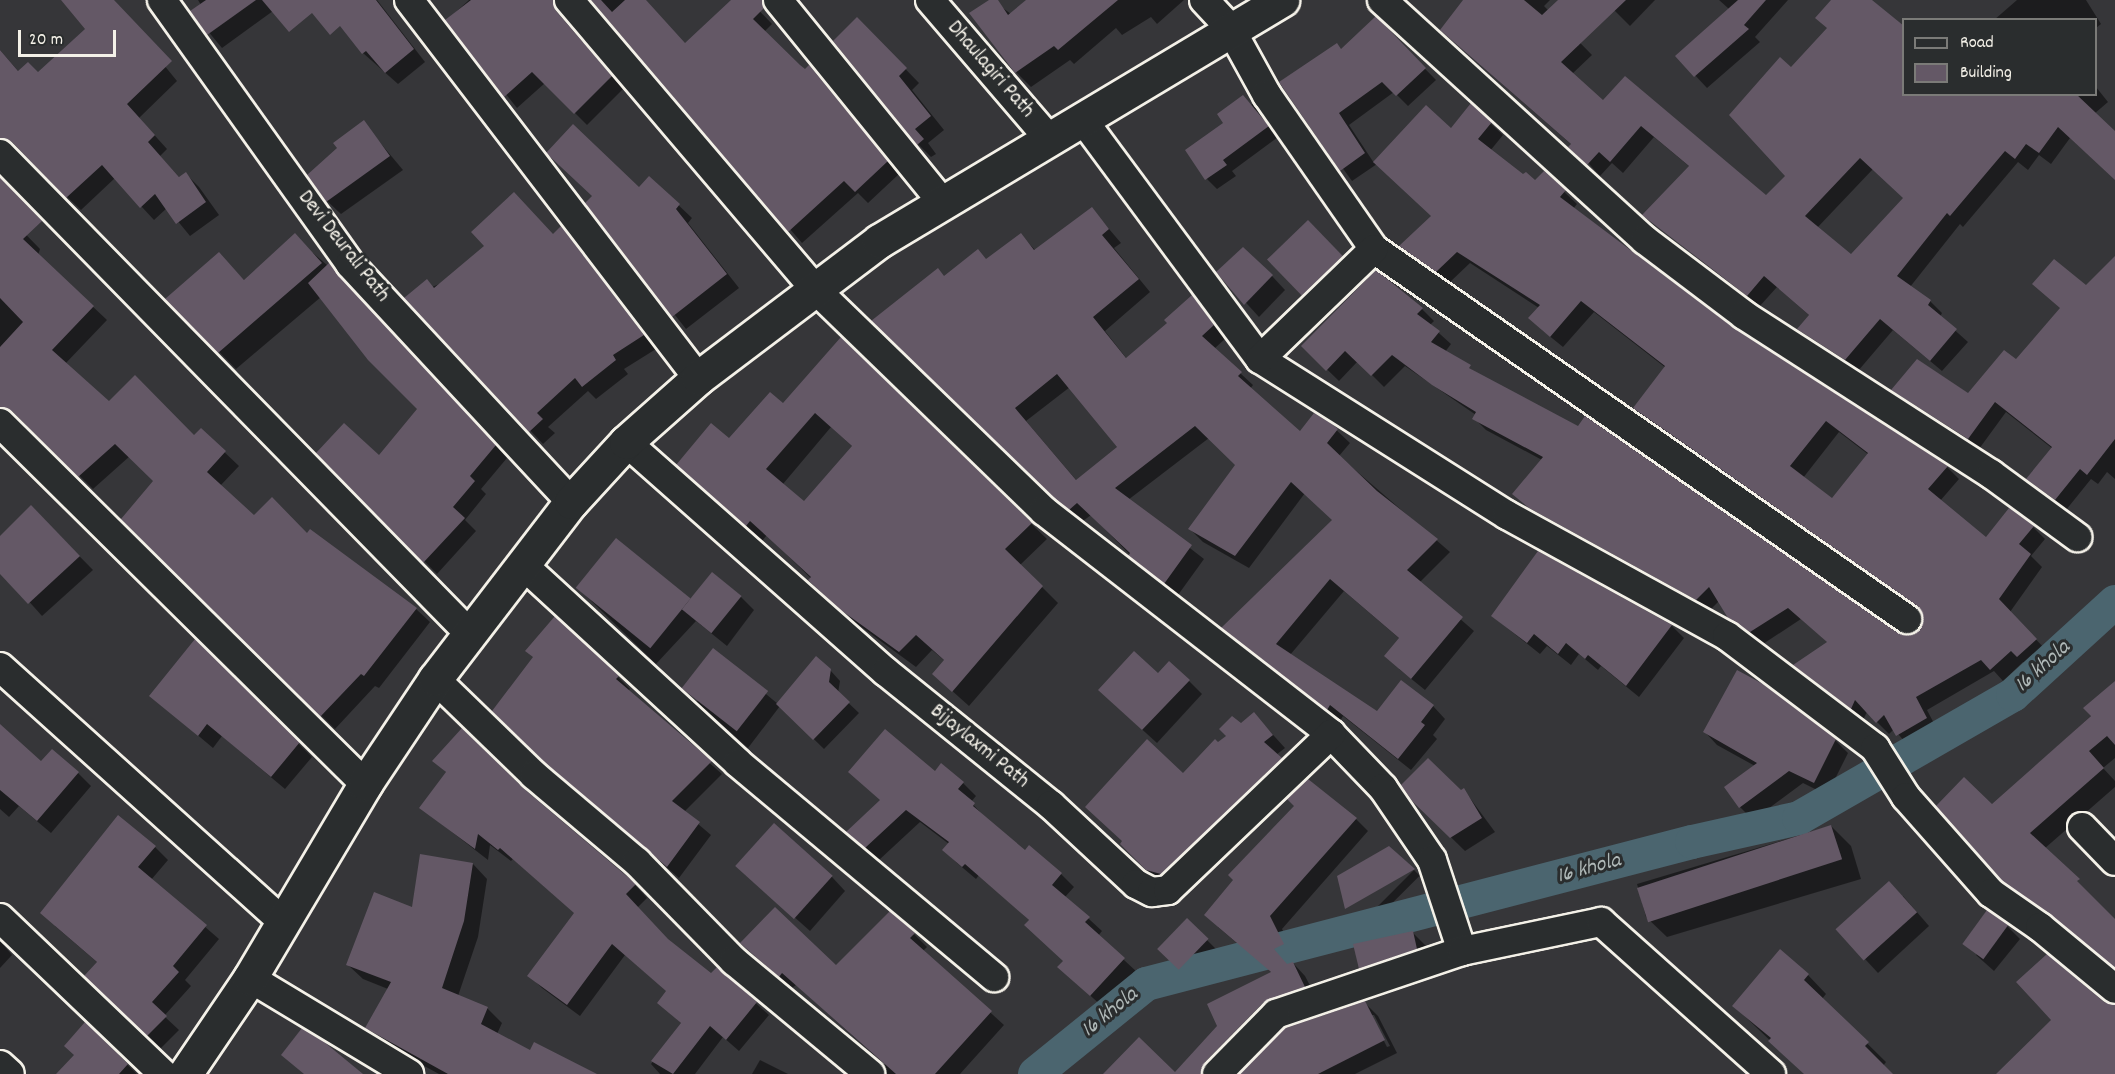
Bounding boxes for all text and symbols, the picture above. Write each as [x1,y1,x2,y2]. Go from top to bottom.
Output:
street label: Dhaulagiri Path [941,16,1039,124]
scale bar [21,18,118,56]
legend [1902,18,2097,96]
text: 20 m [29,28,63,53]
text: Road [1960,31,1994,56]
text: Building [1960,61,2012,86]
street label: Devi Deurali Path [292,186,394,308]
water label: 16 khola [2010,635,2076,699]
street label: Bijaylaxmi Path [924,699,1034,795]
water label: 16 khola [1554,848,1624,890]
water label: 16 khola [1076,982,1144,1044]

